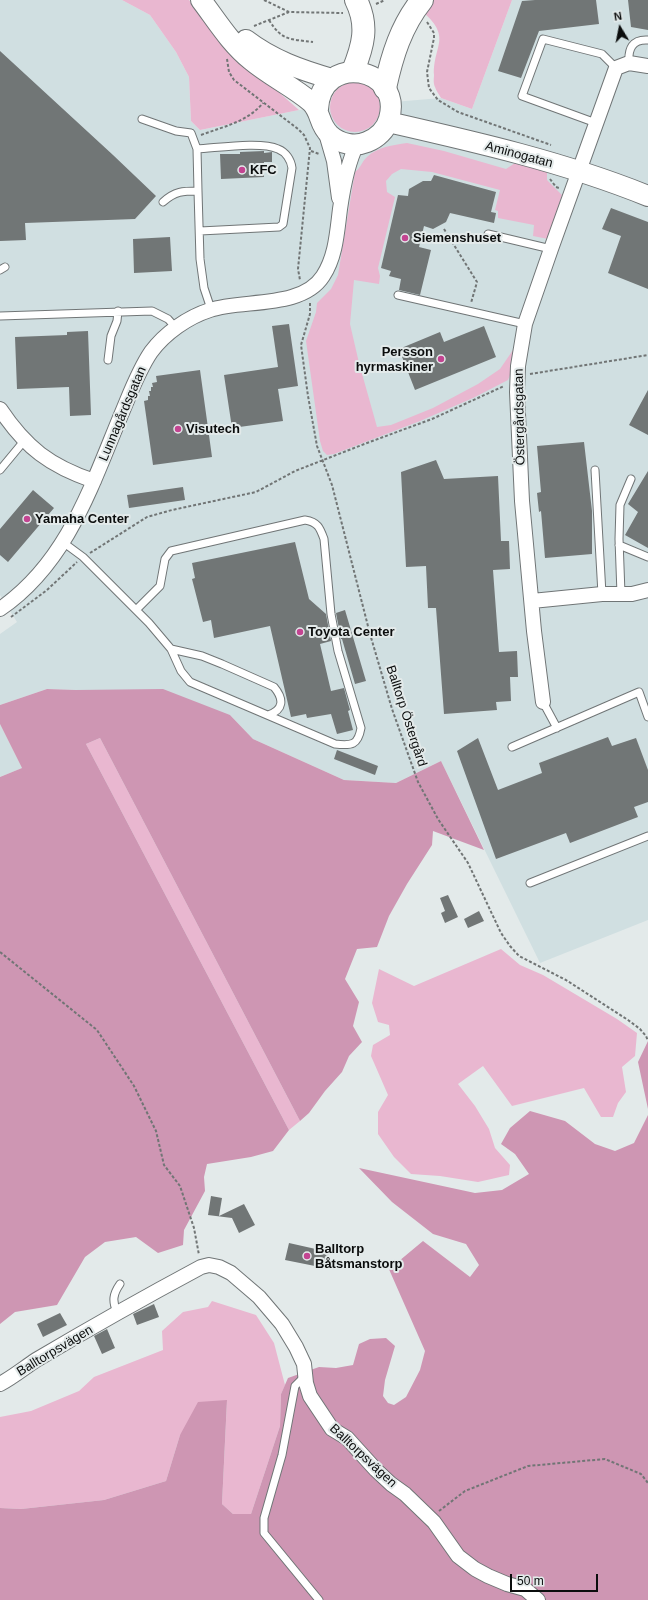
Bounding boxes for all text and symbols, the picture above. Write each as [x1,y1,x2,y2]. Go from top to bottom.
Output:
north arrow [600,8,640,48]
text: N [613,10,623,23]
street label: Aminogatan [483,138,555,172]
place label: KFC [250,162,277,178]
marker: KFC [237,165,247,175]
place label: Siemenshuset [413,230,501,246]
marker: Siemenshuset [400,233,410,243]
place label: Persson hyrmaskiner [356,344,433,375]
marker: Persson hyrmaskiner [436,354,446,364]
street label: Lunnagårdsgatan [96,364,150,464]
street label: Östergårdsgatan [511,368,529,466]
place label: Visutech [186,421,240,437]
marker: Visutech [173,424,183,434]
place label: Yamaha Center [35,511,129,527]
marker: Yamaha Center [22,514,32,524]
place label: Toyota Center [308,624,394,640]
marker: Toyota Center [295,627,305,637]
street label: Balltorp Östergård [382,663,430,769]
place label: Balltorp Båtsmanstorp [315,1241,402,1272]
marker: Balltorp Båtsmanstorp [302,1251,312,1261]
street label: Balltorpsvägen [14,1322,96,1380]
street label: Balltorpsvägen [326,1421,400,1491]
scale bar [512,1566,600,1592]
text: 50 m [517,1574,544,1588]

